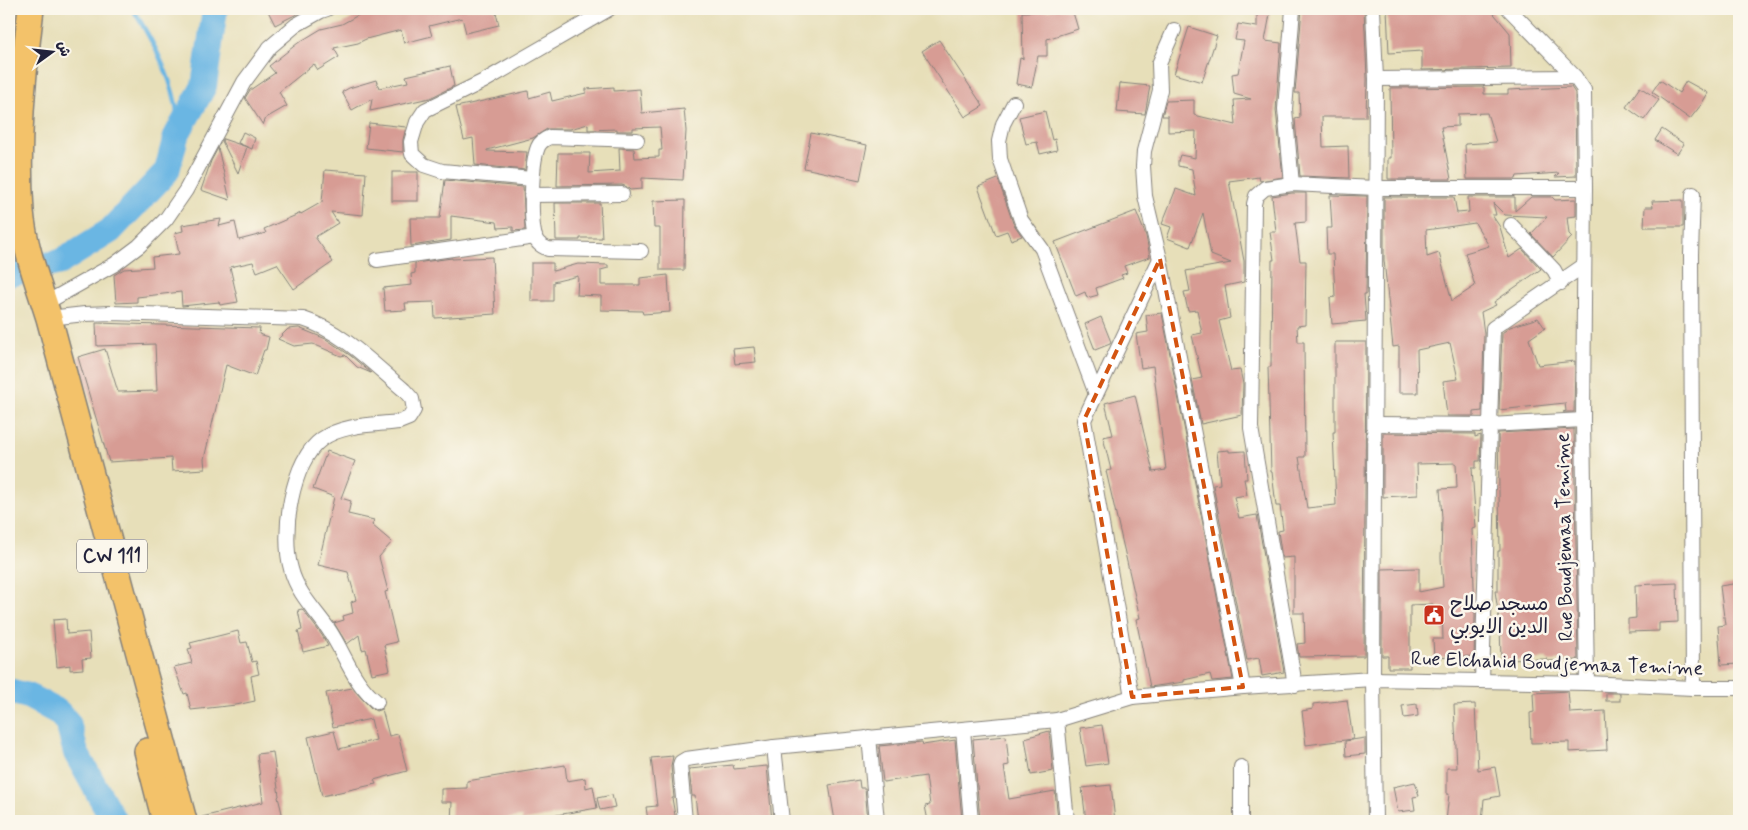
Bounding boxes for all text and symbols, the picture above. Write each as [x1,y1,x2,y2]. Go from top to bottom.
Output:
north arrow [28,28,78,78]
text: ش [53,39,74,59]
street label: Rue Boudjemaa Temime [1550,432,1580,642]
road number: CW 111 [77,540,147,572]
place label: مسجد صلاح الدين الايوبي [1450,591,1548,644]
public building icon: مسجد صلاح الدين الايوبي [1422,603,1446,627]
street label: Rue Elchahid Boudjemaa Temime [1410,645,1704,683]

